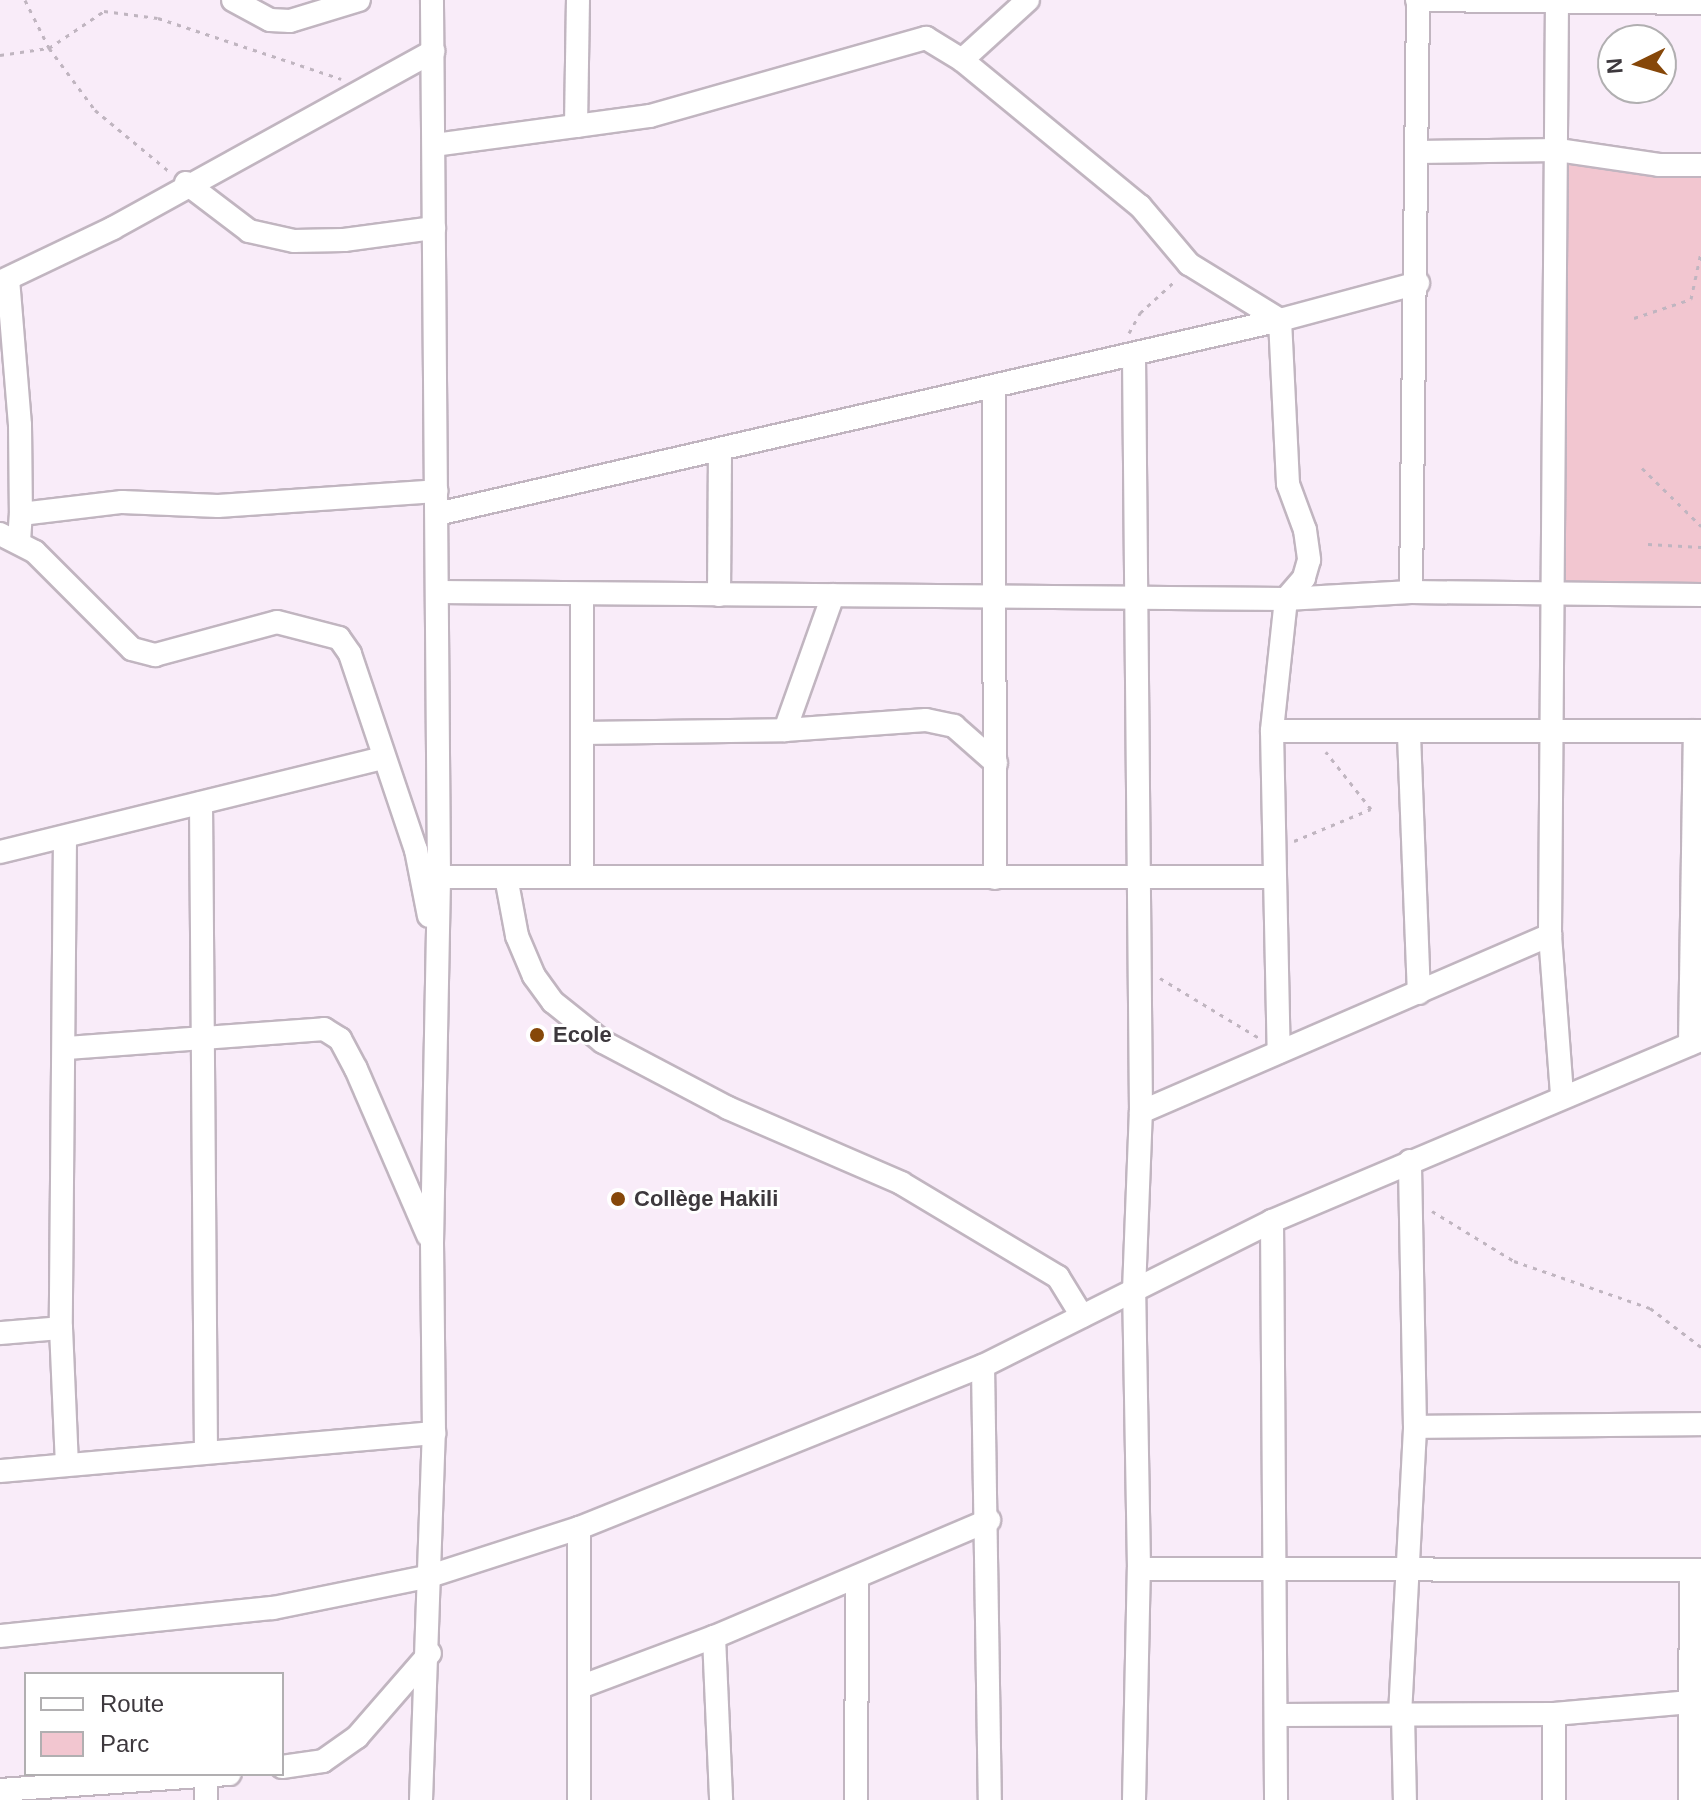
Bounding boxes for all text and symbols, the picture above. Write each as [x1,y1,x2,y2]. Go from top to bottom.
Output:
north arrow [1597,24,1677,104]
text: N [1601,57,1628,75]
place label: Ecole [553,1022,612,1048]
marker: Ecole [528,1026,546,1044]
place label: Collège Hakili [634,1186,778,1212]
marker: Collège Hakili [609,1190,627,1208]
legend [24,1672,284,1776]
text: Route [100,1690,164,1717]
text: Parc [100,1730,149,1757]

